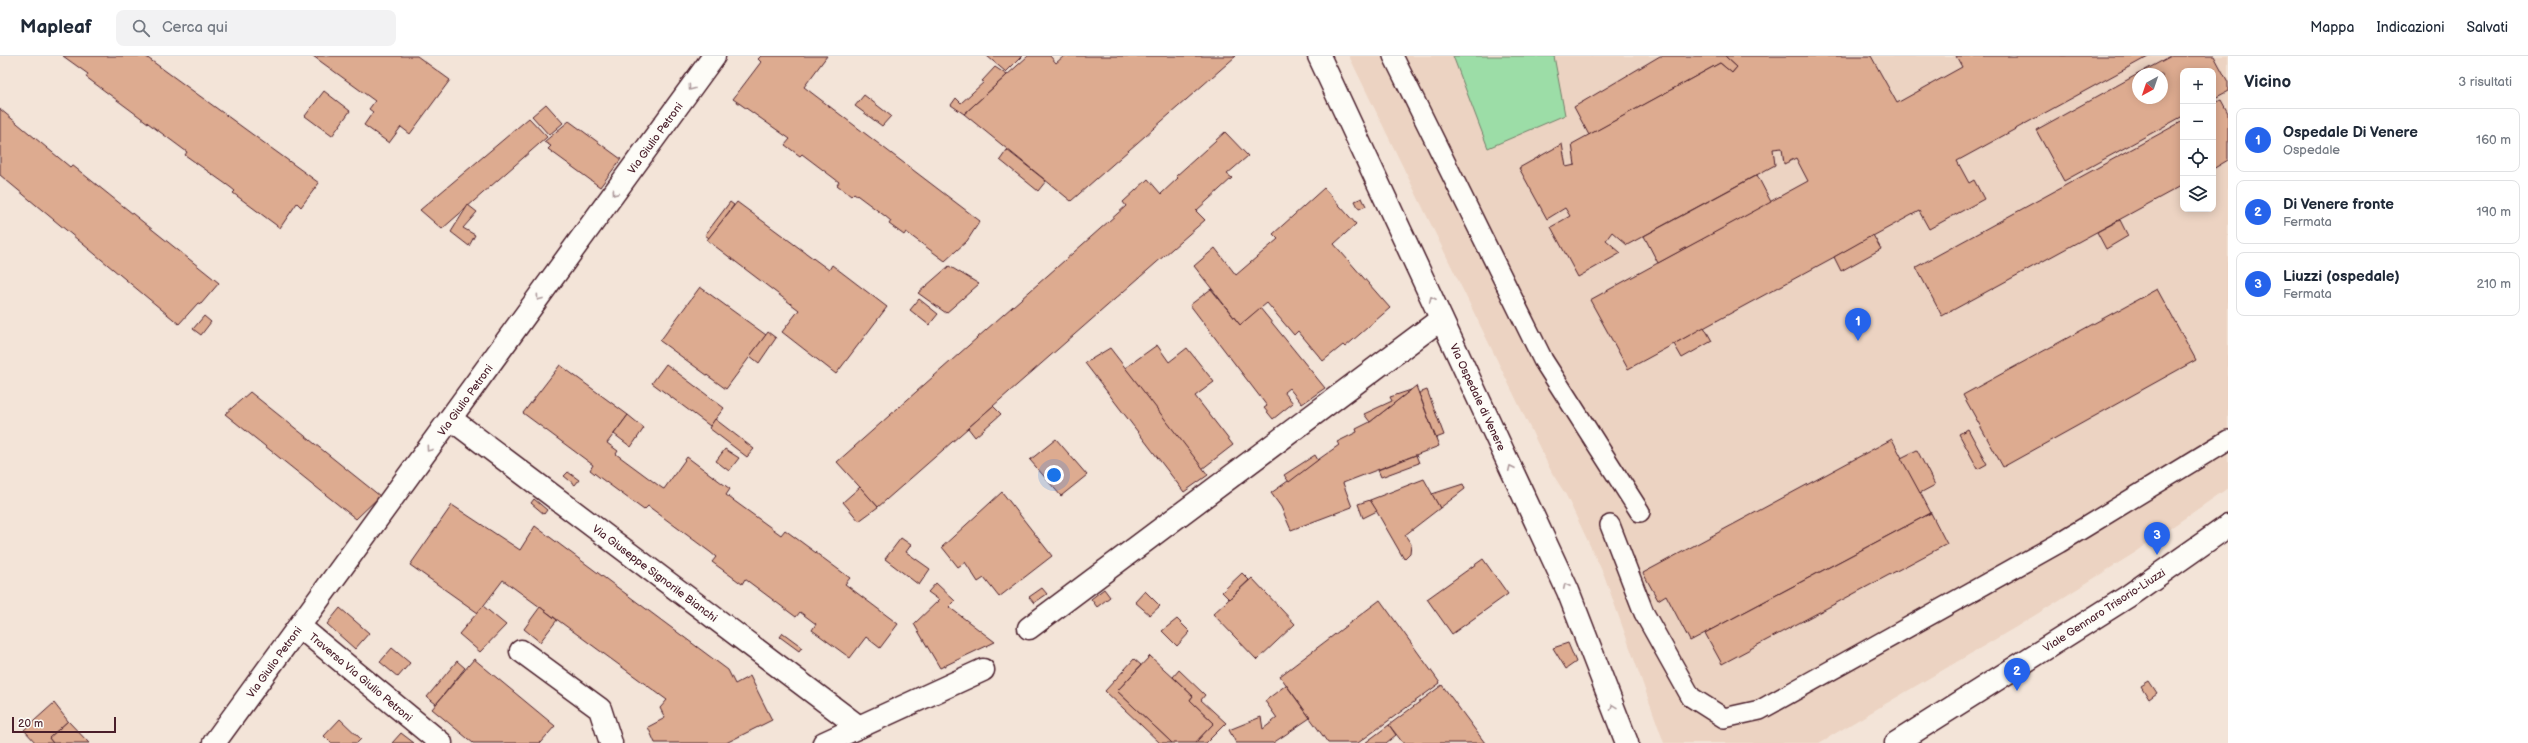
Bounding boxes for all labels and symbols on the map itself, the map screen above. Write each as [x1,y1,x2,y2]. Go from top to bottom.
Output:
north arrow [2132,68,2168,104]
one-way arrow [689,83,696,90]
street label: Via Giulio Petroni [625,100,686,176]
one-way arrow [613,188,620,195]
one-way arrow [536,294,543,301]
one-way arrow [1429,296,1437,303]
pin: 1 [1845,308,1871,341]
street label: Via Ospedale di Venere [1447,342,1508,453]
street label: Via Giulio Petroni [435,362,496,438]
one-way arrow [427,444,434,451]
one-way arrow [1508,464,1516,472]
your location [1044,465,1064,485]
street label: Via Giuseppe Signorile Bianchi [590,522,720,625]
pin: 3 [2144,522,2170,555]
street label: Viale Gennaro Trisorio-Liuzzi [2041,566,2168,655]
one-way arrow [1563,582,1571,590]
street label: Via Giulio Petroni [244,624,305,700]
street label: Traversa Via Giulio Petroni [306,630,415,724]
pin: 2 [2004,658,2030,691]
one-way arrow [1609,703,1617,710]
scale bar [12,715,116,734]

